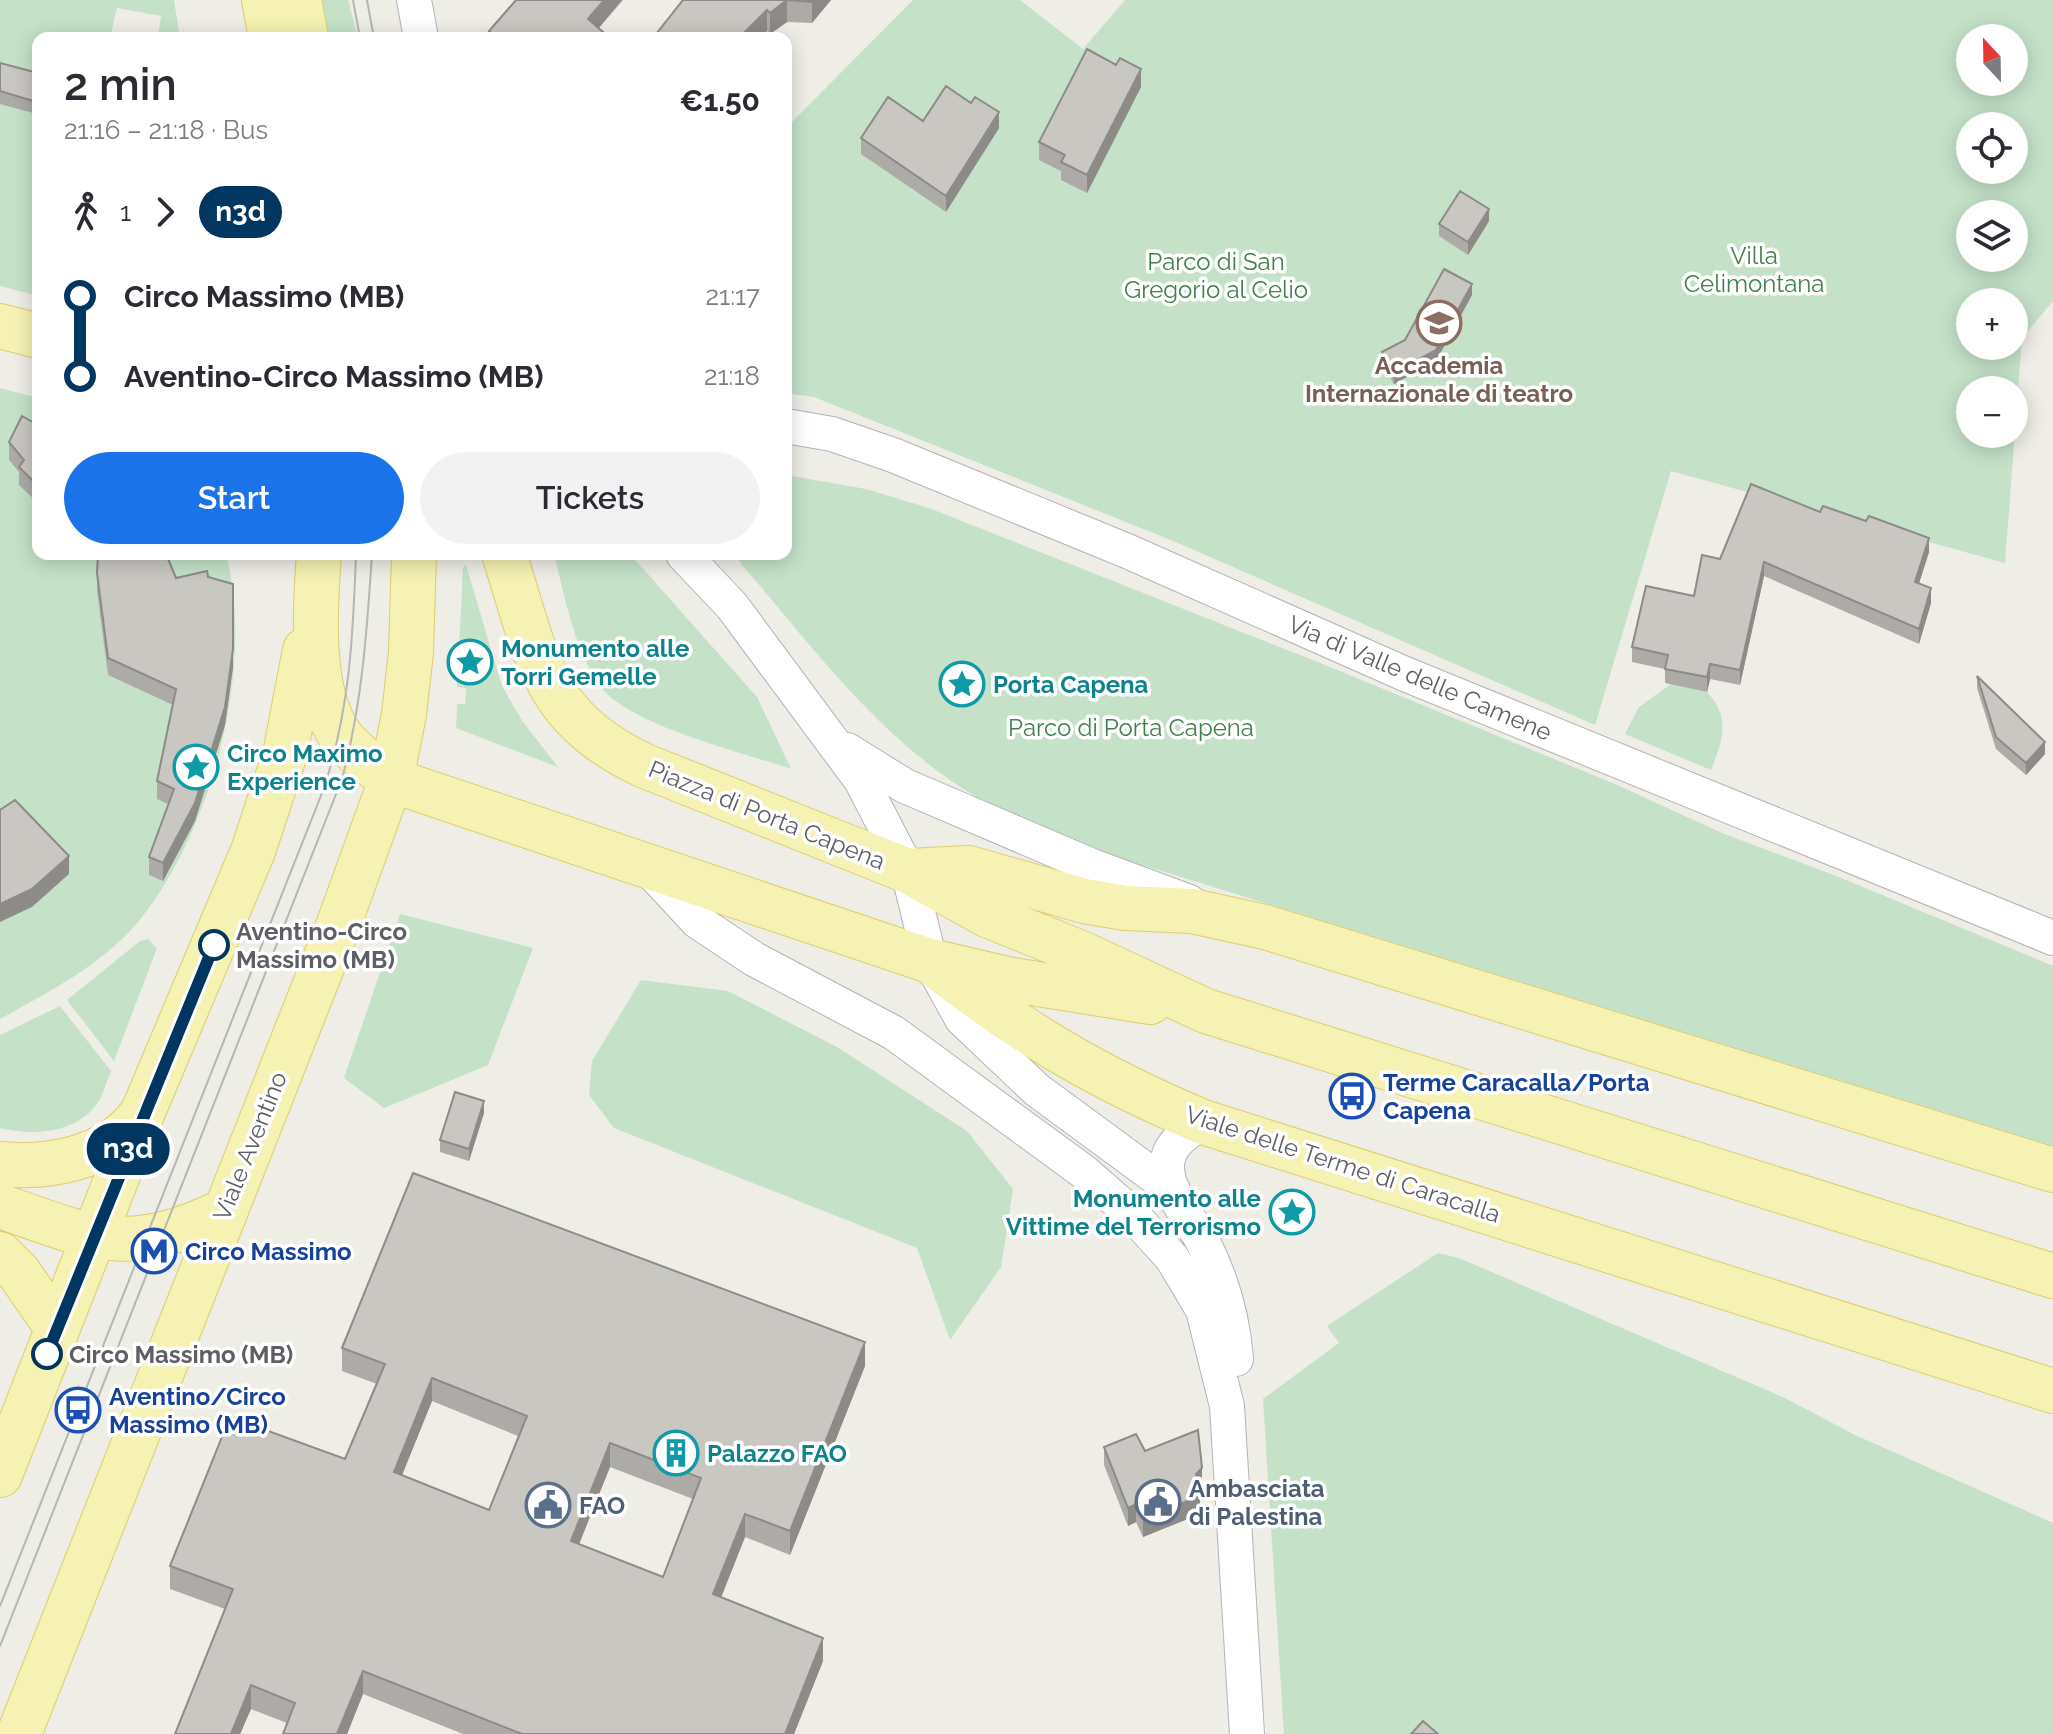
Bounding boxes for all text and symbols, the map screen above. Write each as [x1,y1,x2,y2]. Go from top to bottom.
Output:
north arrow [1956,24,2028,96]
map controls [1956,24,2028,448]
text: 2 min [64,59,177,110]
text: €1.50 [679,83,760,118]
button: locate [1956,112,2028,184]
text: 21:16 – 21:18 · Bus [64,115,268,145]
icon: walk [64,190,108,234]
icon: forward [143,190,187,234]
text: n3d [215,195,266,228]
text: 1 [120,197,131,227]
button: layers [1956,200,2028,272]
park label: Villa Celimontana [1684,241,1824,298]
park label: Parco di San Gregorio al Celio [1124,247,1308,304]
text: Circo Massimo (MB) [124,279,404,314]
text: 21:17 [706,281,760,311]
button: + [1956,288,2028,360]
school or university icon: Accademia Internazionale di teatro [1415,299,1463,347]
place label: Accademia Internazionale di teatro [1305,351,1573,408]
text: Aventino-Circo Massimo (MB) [124,359,543,394]
text: 21:18 [704,361,760,391]
button: − [1956,376,2028,448]
button: Start [64,452,404,544]
button: Tickets [420,452,760,544]
street label: Via di Valle delle Camene [1284,609,1556,747]
place label: Monumento alle Torri Gemelle [501,634,689,691]
place icon: Monumento alle Torri Gemelle [446,638,494,686]
place icon: Porta Capena [938,660,986,708]
place label: Porta Capena [993,670,1149,699]
park label: Parco di Porta Capena [1008,713,1254,742]
place label: Circo Maximo Experience [227,739,383,796]
place icon: Circo Maximo Experience [172,743,220,791]
street label: Piazza di Porta Capena [645,754,889,876]
place label: Aventino-Circo Massimo (MB) [236,917,407,974]
marker: Aventino-Circo Massimo (MB) [199,930,229,960]
street label: Viale Aventino [207,1067,293,1225]
place label: Terme Caracalla/Porta Capena [1383,1068,1650,1125]
bus stop icon: Terme Caracalla/Porta Capena [1328,1072,1376,1120]
street label: Viale delle Terme di Caracalla [1182,1099,1504,1229]
line badge: n3d [82,1123,174,1175]
text: n3d [103,1132,153,1165]
place label: Monumento alle Vittime del Terrorismo [1006,1184,1261,1241]
place icon: Monumento alle Vittime del Terrorismo [1268,1188,1316,1236]
metro station icon: Circo Massimo [130,1227,178,1275]
place label: Circo Massimo [185,1237,352,1266]
marker: Circo Massimo (MB) [32,1339,62,1369]
place label: Circo Massimo (MB) [69,1340,293,1369]
place label: Aventino/Circo Massimo (MB) [109,1382,286,1439]
bus stop icon: Aventino/Circo Massimo (MB) [54,1386,102,1434]
building icon: Palazzo FAO [652,1429,700,1477]
place label: Palazzo FAO [707,1439,847,1468]
place label: Ambasciata di Palestina [1189,1474,1325,1531]
public building icon: Ambasciata di Palestina [1134,1478,1182,1526]
public building icon: FAO [524,1481,572,1529]
place label: FAO [579,1491,625,1520]

